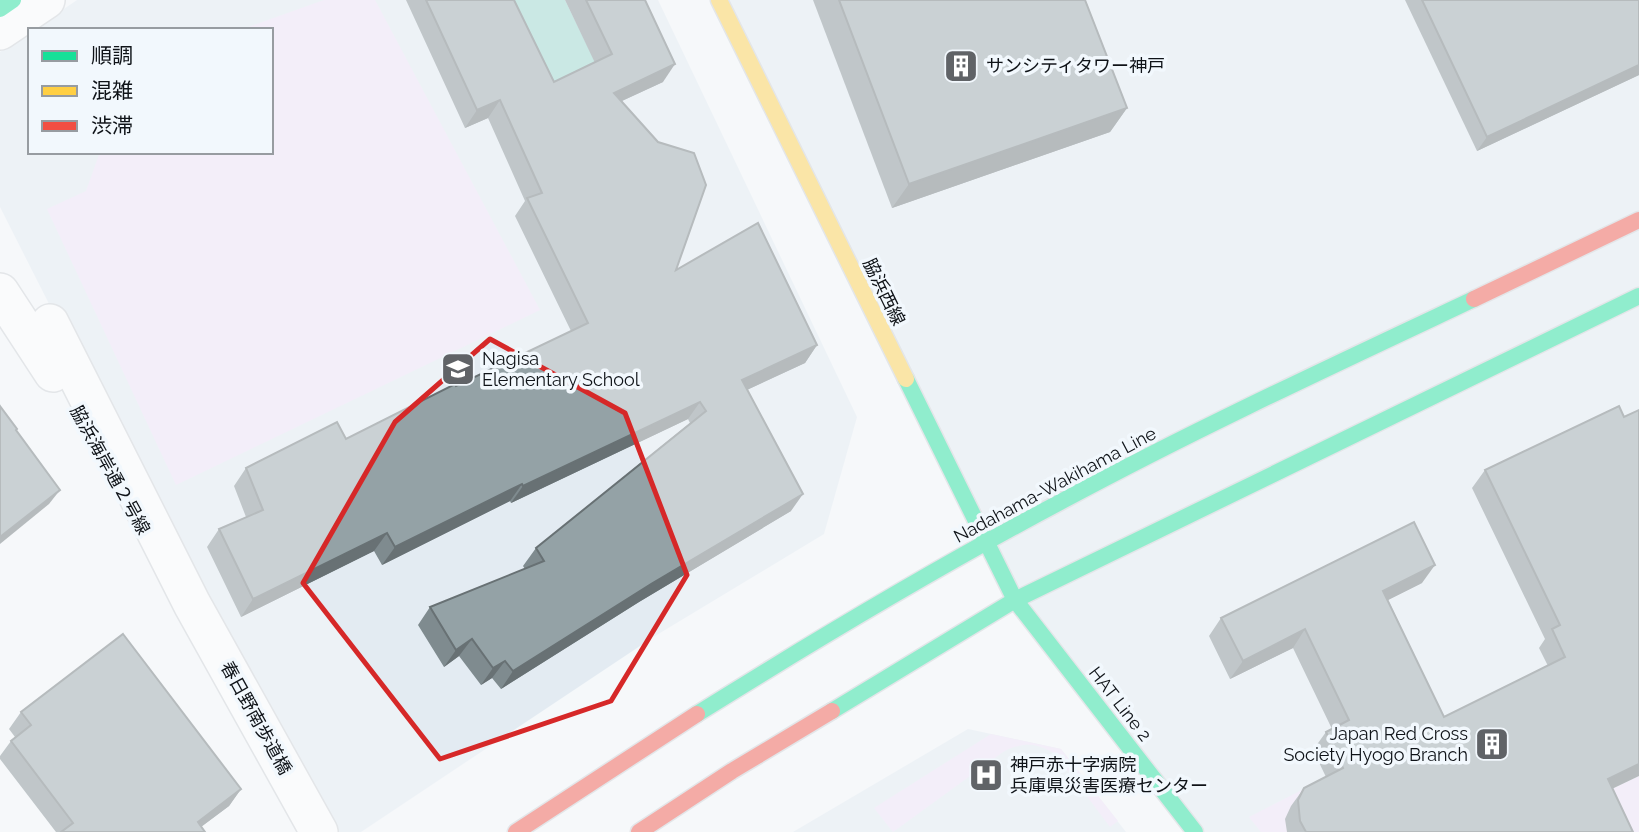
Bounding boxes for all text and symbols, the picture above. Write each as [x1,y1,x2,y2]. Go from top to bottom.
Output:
legend [28,28,273,154]
text: 順調 [91,43,133,68]
building icon: サンシティタワー神戸 [942,47,980,85]
place label: サンシティタワー神戸 [986,55,1165,76]
text: 混雑 [91,78,133,103]
text: 渋滞 [91,113,133,138]
street label: 脇浜西線 [859,255,910,329]
place label: Nagisa Elementary School [482,348,640,390]
school or university icon: Nagisa Elementary School [439,350,477,388]
street label: 脇浜海岸通２号線 [66,402,155,538]
street label: Nadahama-Wakihama Line [950,422,1160,547]
street label: 春日野南歩道橋 [217,658,296,778]
street label: HAT Line 2 [1085,662,1156,745]
place label: Japan Red Cross Society Hyogo Branch [1283,723,1468,765]
building icon: Japan Red Cross Society Hyogo Branch [1473,725,1511,763]
place label: 神戸赤十字病院 兵庫県災害医療センター [1010,754,1208,796]
hospital icon: 神戸赤十字病院 兵庫県災害医療センター [967,756,1005,794]

